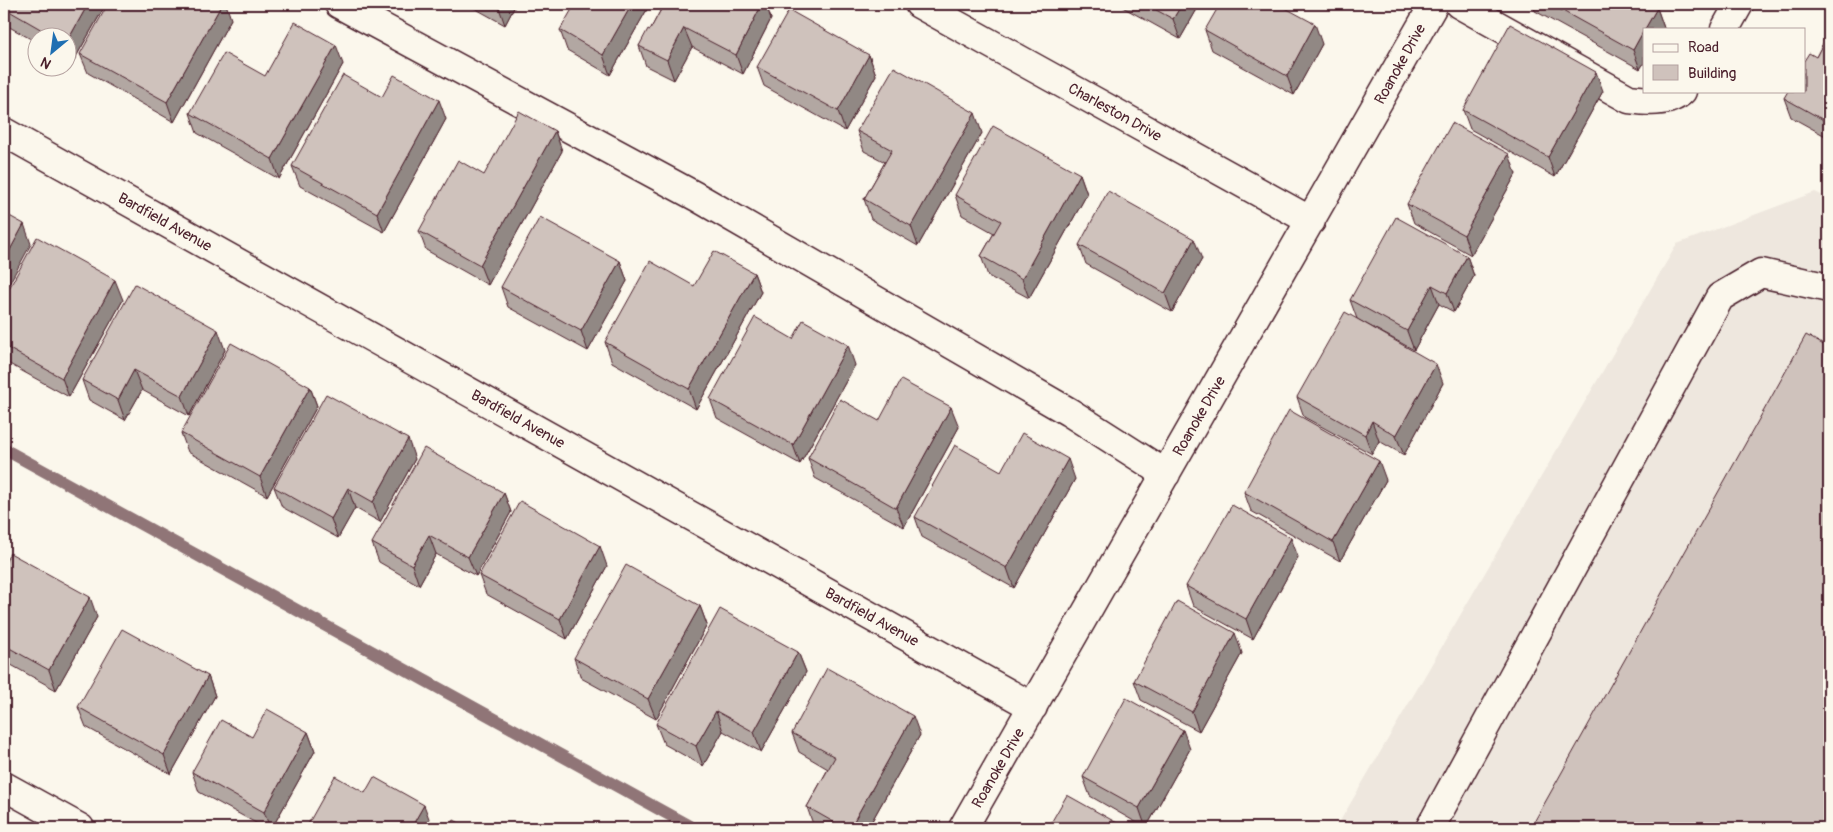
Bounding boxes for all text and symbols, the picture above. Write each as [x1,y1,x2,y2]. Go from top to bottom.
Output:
street label: Roanoke Drive [1371,20,1431,108]
north arrow [28,28,78,78]
legend [1643,28,1806,92]
text: Road [1688,38,1719,57]
text: N [38,53,54,73]
text: Building [1688,64,1736,83]
street label: Charleston Drive [1065,79,1165,146]
street label: Bardfield Avenue [115,189,216,256]
street label: Roanoke Drive [1169,372,1230,460]
street label: Bardfield Avenue [468,386,569,453]
street label: Bardfield Avenue [822,584,923,651]
street label: Roanoke Drive [968,724,1029,812]

